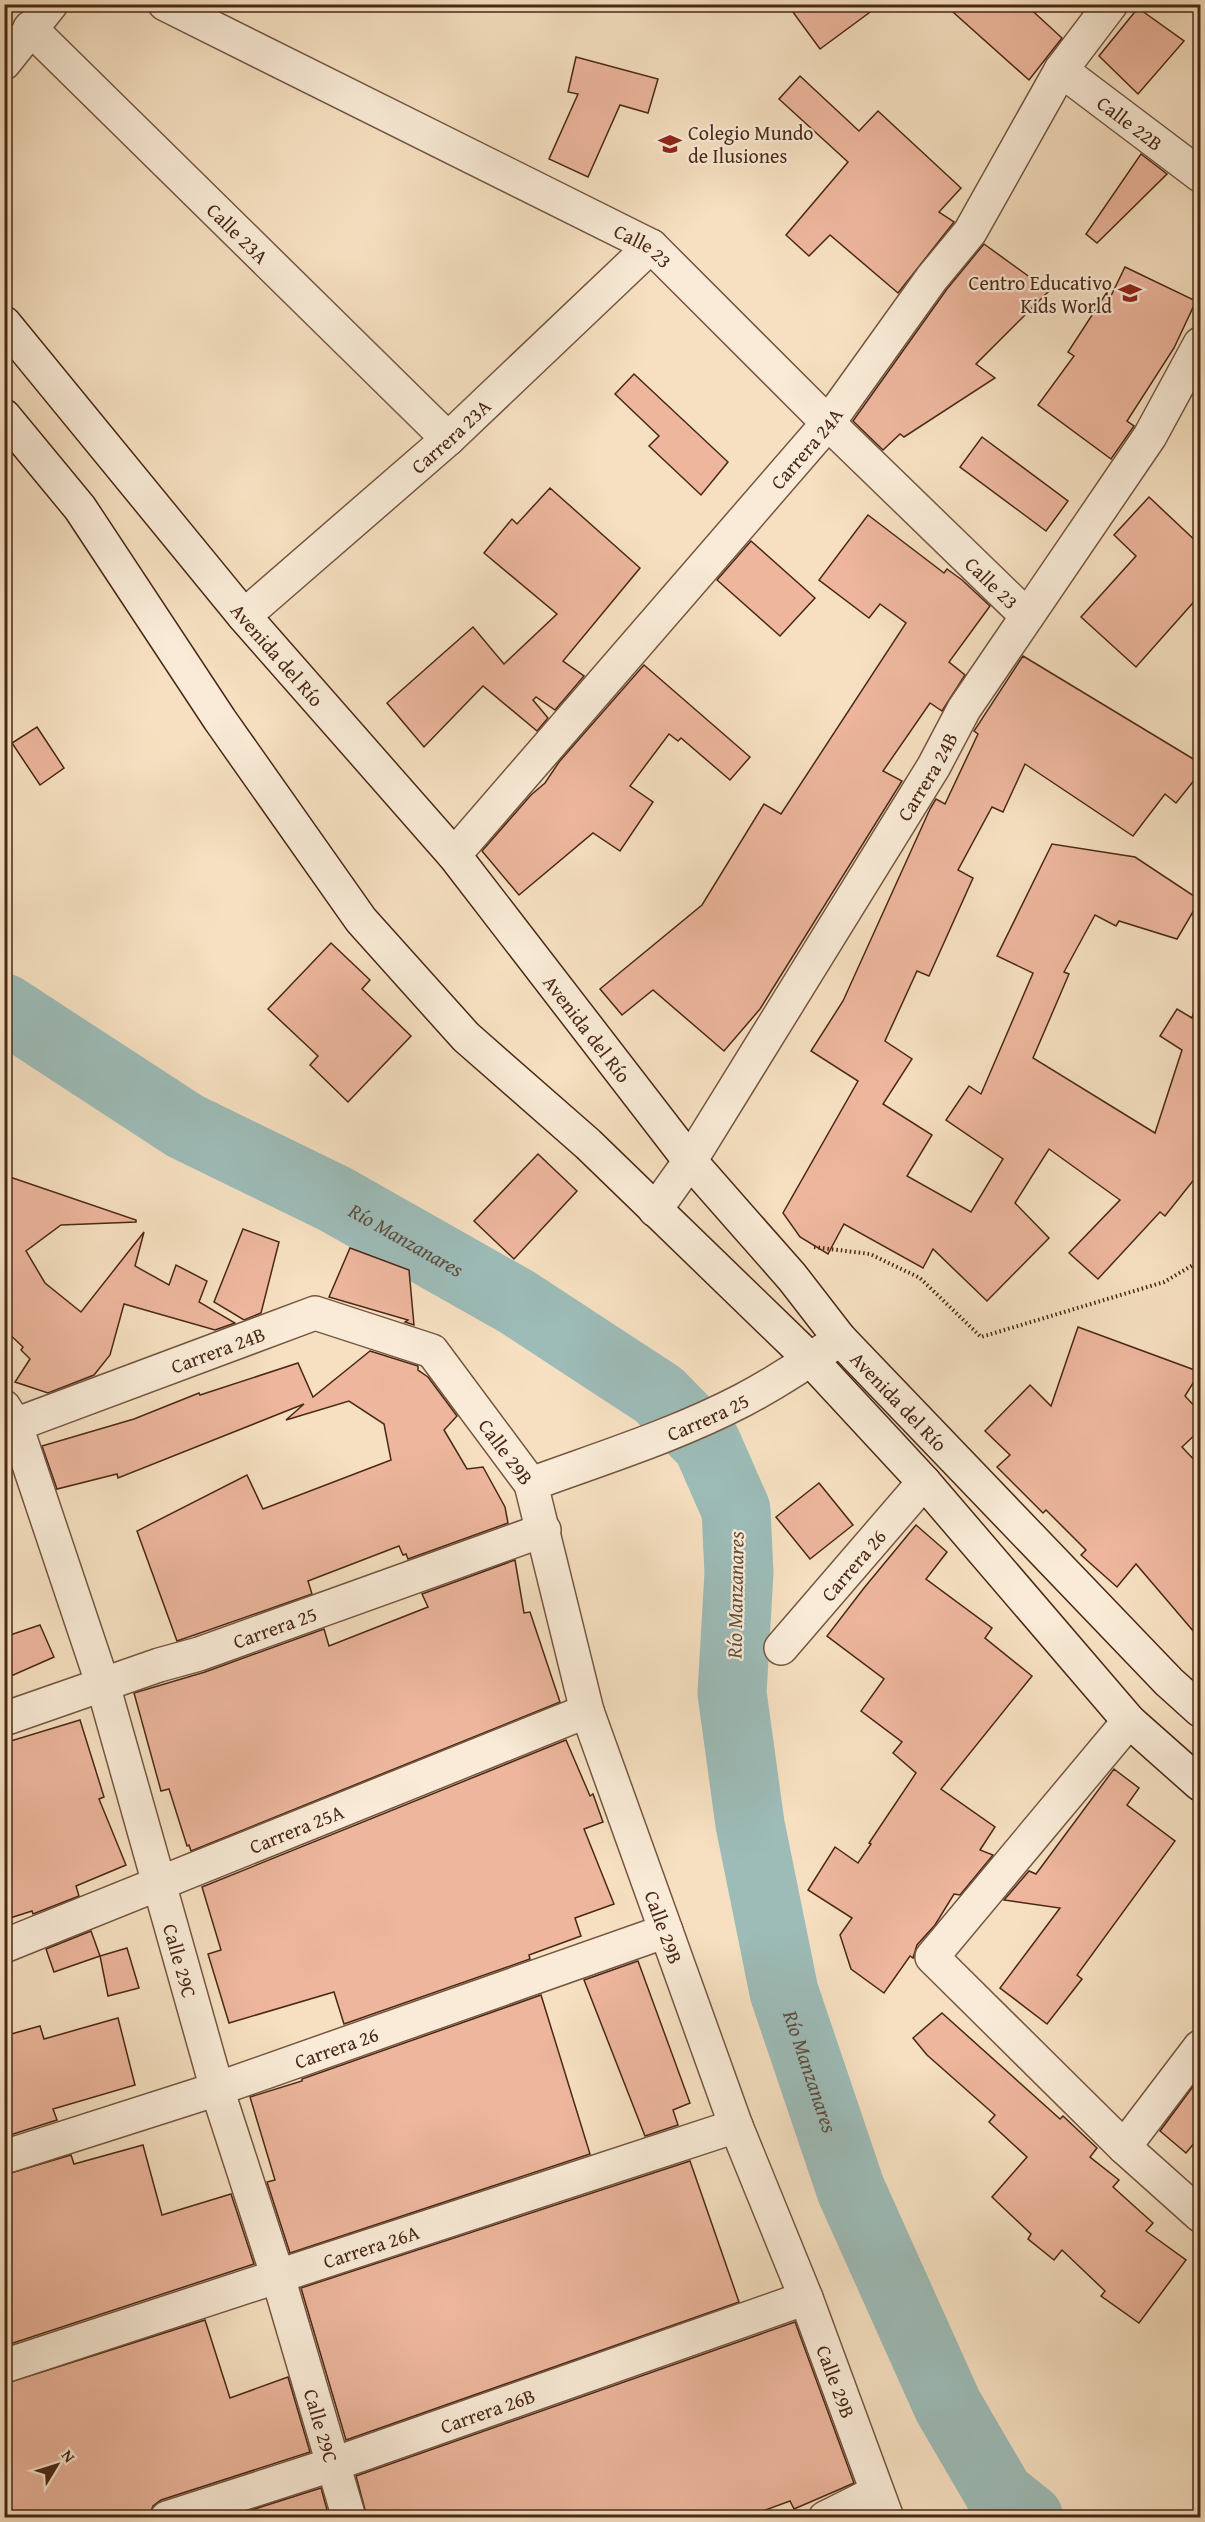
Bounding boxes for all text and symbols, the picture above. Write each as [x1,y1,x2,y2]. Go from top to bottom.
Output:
street label: Calle 22B [1091,88,1169,157]
place label: Colegio Mundo de Ilusiones [688,118,814,170]
school or university icon: Colegio Mundo de Ilusiones [657,131,683,157]
street label: Calle 23A [201,195,276,270]
street label: Calle 23 [609,216,679,274]
place label: Centro Educativo Kids World [969,268,1112,320]
school or university icon: Centro Educativo Kids World [1117,280,1143,306]
street label: Carrera 23A [404,392,497,480]
street label: Carrera 24A [763,401,849,495]
street label: Calle 23 [959,549,1026,615]
street label: Avenida del Río [224,597,331,712]
street label: Carrera 24B [889,727,964,826]
street label: Avenida del Río [537,969,639,1088]
water label: Río Manzanares [343,1194,470,1285]
street label: Carrera 24B [166,1319,269,1380]
street label: Avenida del Río [844,1344,954,1457]
street label: Carrera 25 [662,1385,754,1448]
street label: Calle 29B [472,1412,541,1490]
street label: Carrera 26 [813,1522,892,1607]
water label: Río Manzanares [718,1531,752,1660]
street label: Carrera 25 [229,1598,321,1655]
street label: Carrera 25A [245,1796,348,1860]
street label: Calle 29B [638,1886,691,1968]
street label: Calle 29C [157,1920,205,2001]
water label: Río Manzanares [775,2005,846,2137]
street label: Carrera 26 [290,2019,382,2075]
street label: Carrera 26A [319,2217,422,2275]
street label: Calle 29B [810,2341,863,2422]
street label: Carrera 26B [436,2380,539,2440]
street label: Calle 29C [297,2385,346,2466]
north arrow [27,2435,87,2495]
text: N [56,2444,82,2468]

